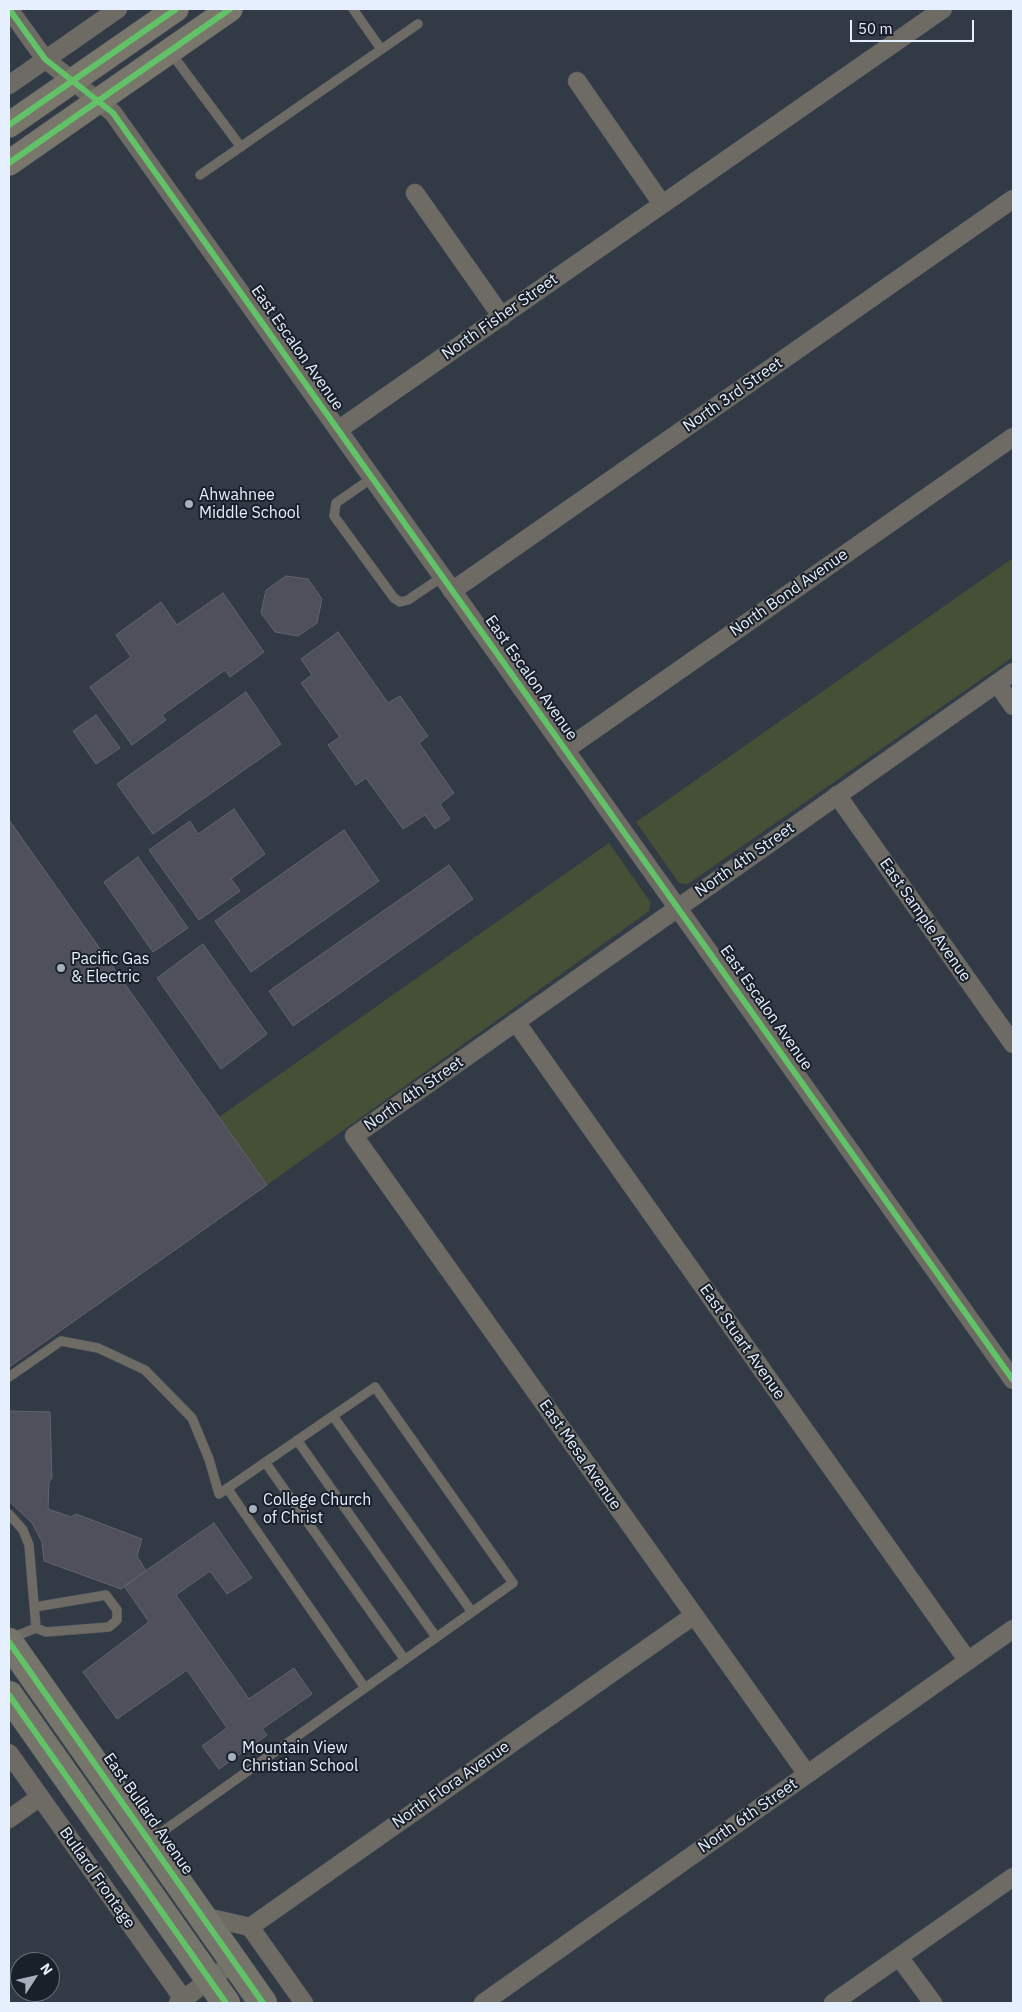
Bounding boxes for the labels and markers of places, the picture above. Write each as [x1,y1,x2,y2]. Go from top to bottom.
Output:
place label: Ahwahnee Middle School [199,485,300,523]
marker: Ahwahnee Middle School [183,498,195,510]
place label: Pacific Gas & Electric [71,949,149,987]
marker: Pacific Gas & Electric [55,962,67,974]
place label: College Church of Christ [263,1490,371,1528]
marker: College Church of Christ [247,1503,259,1515]
place label: Mountain View Christian School [242,1738,358,1776]
marker: Mountain View Christian School [226,1751,238,1763]

